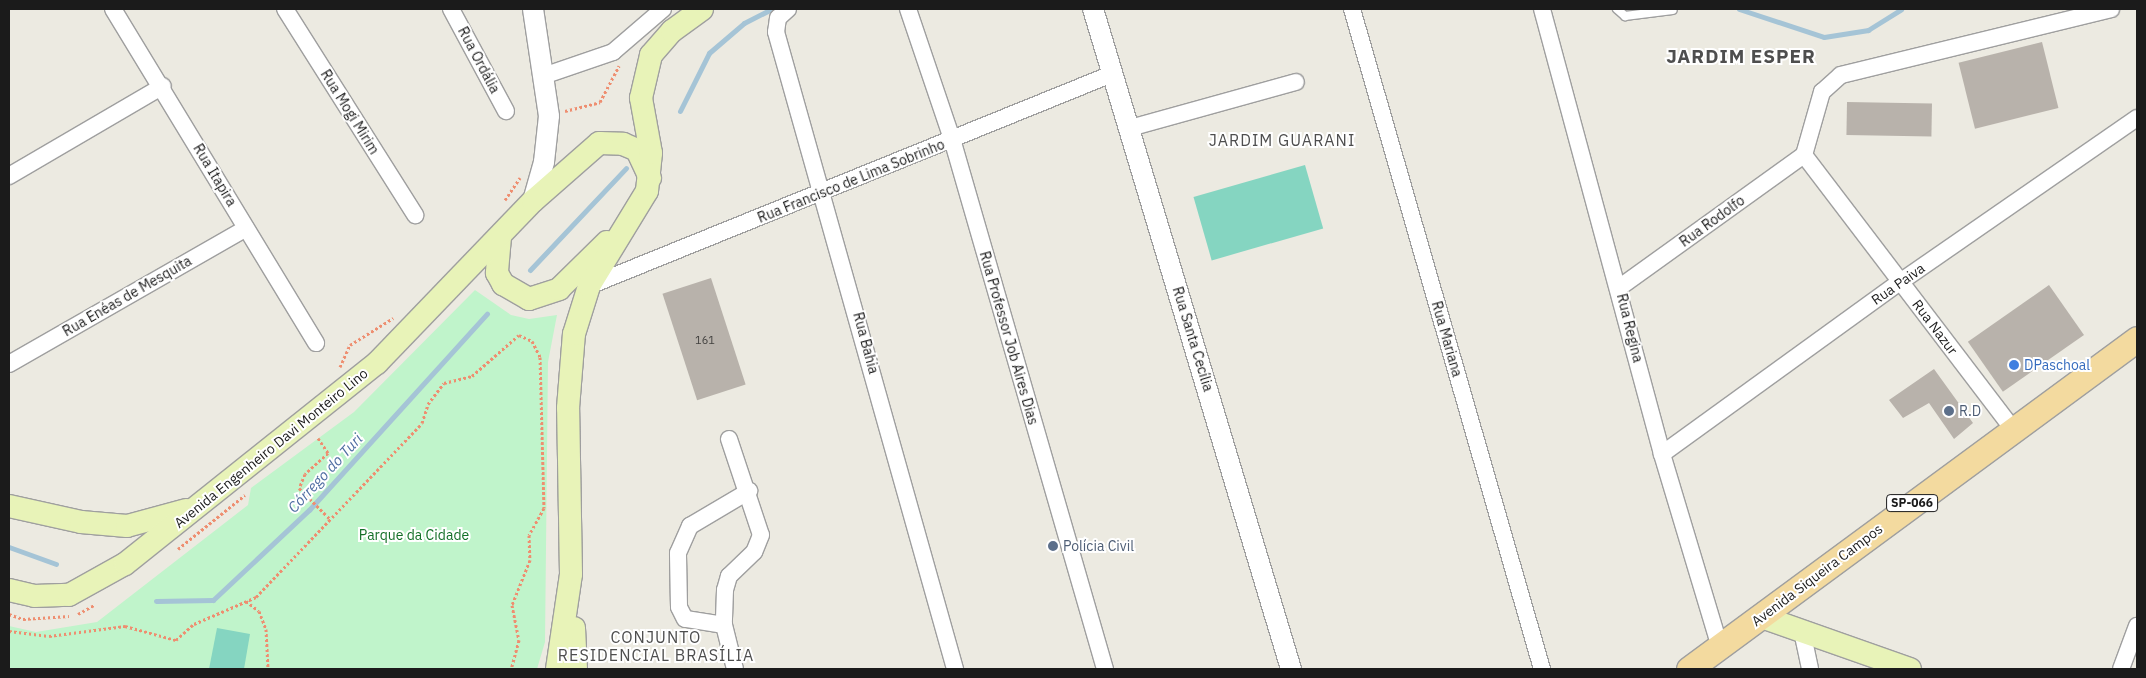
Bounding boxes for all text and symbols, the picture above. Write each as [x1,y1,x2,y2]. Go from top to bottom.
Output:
street label: Rua Ordália [454,24,504,96]
district label: JARDIM ESPER [1665,46,1817,68]
street label: Rua Mogi Mirim [317,66,383,158]
district label: JARDIM GUARANI [1207,130,1357,150]
street label: Rua Francisco de Lima Sobrinho [755,136,947,226]
street label: Rua Itapira [190,141,240,209]
street label: Rua Rodolfo [1676,192,1748,250]
street label: Rua Professor Job Aires Dias [976,249,1042,427]
street label: Rua Enéas de Mesquita [60,252,194,340]
street label: Rua Paiva [1868,260,1928,308]
street label: Rua Santa Cecília [1169,285,1217,393]
street label: Rua Regina [1613,292,1647,364]
street label: Rua Nazur [1909,296,1961,358]
street label: Rua Mariana [1428,299,1466,379]
street label: Rua Bahia [850,310,882,376]
house number: 161 [695,333,715,347]
place label: DPaschoal [2024,357,2090,373]
marker: DPaschoal [2008,359,2020,371]
street label: Avenida Engenheiro Davi Monteiro Lino [171,365,371,531]
place label: R.D [1959,403,1981,419]
marker: R.D [1943,405,1955,417]
water label: Córrego do Turi [284,430,366,516]
road number: SP-066 [1886,493,1938,512]
street label: Avenida Siqueira Campos [1748,520,1886,630]
park label: Parque da Cidade [359,527,469,543]
place label: Polícia Civil [1063,538,1134,554]
marker: Polícia Civil [1047,540,1059,552]
district label: CONJUNTO RESIDENCIAL BRASÍLIA [555,627,757,665]

